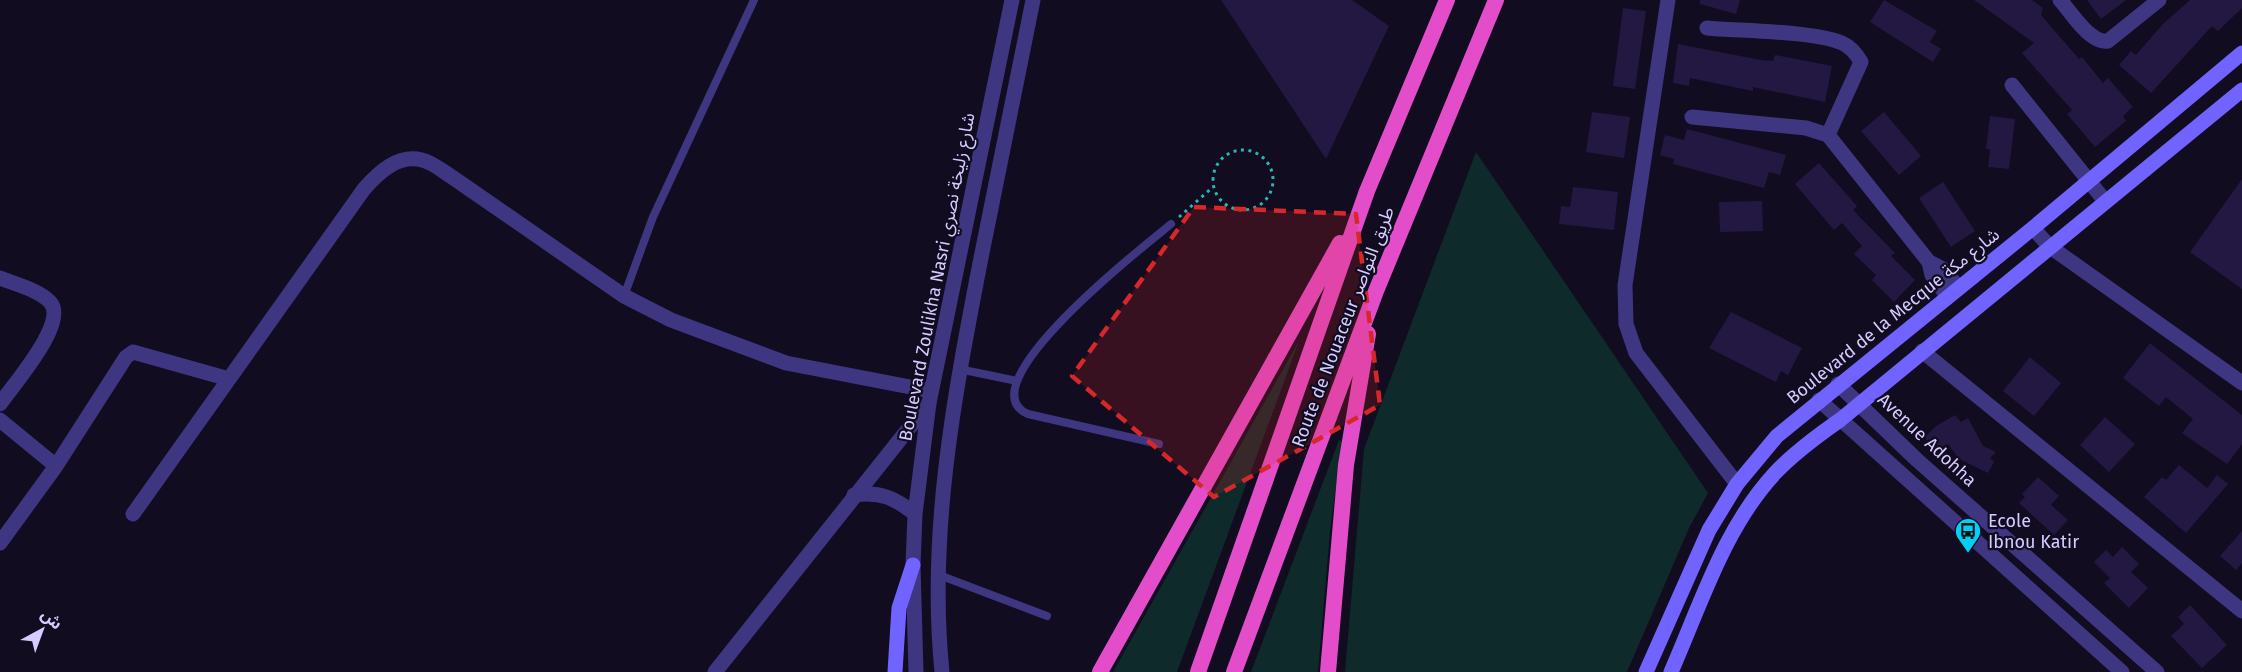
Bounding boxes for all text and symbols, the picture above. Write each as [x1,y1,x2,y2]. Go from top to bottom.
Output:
street label: Boulevard Zoulikha Nasri شارع زليخة نصري [894,111,983,444]
street label: Route de Nouaceur طريق النواصر [1287,204,1399,450]
street label: Boulevard de la Mecque شارع مكة [1782,223,2006,411]
street label: Avenue Adohha [1873,389,1981,491]
place label: Ecole Ibnou Katir [1988,510,2079,553]
bus stop icon: Ecole Ibnou Katir [1953,516,1983,554]
north arrow [12,600,72,660]
text: ش [37,605,66,633]

